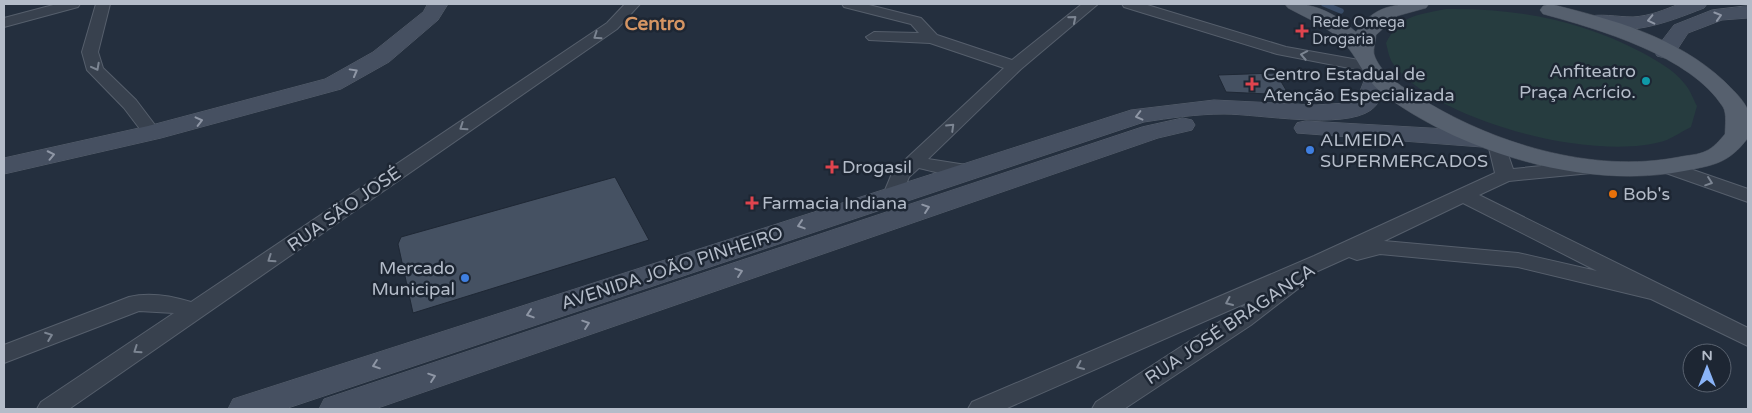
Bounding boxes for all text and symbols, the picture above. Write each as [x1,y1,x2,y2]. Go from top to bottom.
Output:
one-way arrow [1713,11,1721,21]
district label: Centro [625,13,685,35]
place label: Rede Omega Drogaria [1312,13,1405,48]
one-way arrow [1647,14,1656,25]
one-way arrow [1067,16,1076,25]
marker: Rede Omega Drogaria [1296,25,1308,37]
one-way arrow [594,30,603,39]
one-way arrow [1300,50,1309,61]
place label: Anfiteatro Praça Acrício. [1519,60,1636,103]
one-way arrow [90,61,100,70]
place label: Centro Estadual de Atenção Especializada [1263,63,1455,106]
one-way arrow [348,69,357,79]
marker: Anfiteatro Praça Acrício. [1640,75,1652,87]
marker: Centro Estadual de Atenção Especializada [1245,77,1259,91]
one-way arrow [1134,110,1143,121]
one-way arrow [195,116,204,127]
one-way arrow [459,121,468,131]
one-way arrow [946,124,955,133]
place label: ALMEIDA SUPERMERCADOS [1320,129,1488,172]
marker: ALMEIDA SUPERMERCADOS [1304,144,1316,156]
one-way arrow [47,150,56,161]
place label: Drogasil [842,156,912,178]
marker: Drogasil [826,161,838,173]
street label: RUA SÃO JOSÉ [283,162,405,256]
one-way arrow [1704,176,1713,186]
place label: Bob's [1623,183,1670,205]
marker: Bob's [1607,188,1619,200]
place label: Farmacia Indiana [762,192,907,214]
marker: Farmacia Indiana [746,197,758,209]
one-way arrow [922,204,930,214]
one-way arrow [797,220,806,230]
street label: AVENIDA JOÃO PINHEIRO [558,222,786,314]
one-way arrow [268,253,277,262]
place label: Mercado Municipal [371,257,455,300]
street label: RUA JOSÉ BRAGANÇA [1141,259,1319,389]
one-way arrow [735,268,743,278]
marker: Mercado Municipal [459,272,471,284]
one-way arrow [1225,295,1234,306]
one-way arrow [527,309,535,319]
one-way arrow [581,320,589,330]
one-way arrow [44,332,53,343]
north arrow [1682,343,1732,393]
one-way arrow [133,344,143,353]
text: N [1701,347,1713,364]
one-way arrow [372,360,381,370]
one-way arrow [1076,360,1085,371]
one-way arrow [427,372,435,382]

